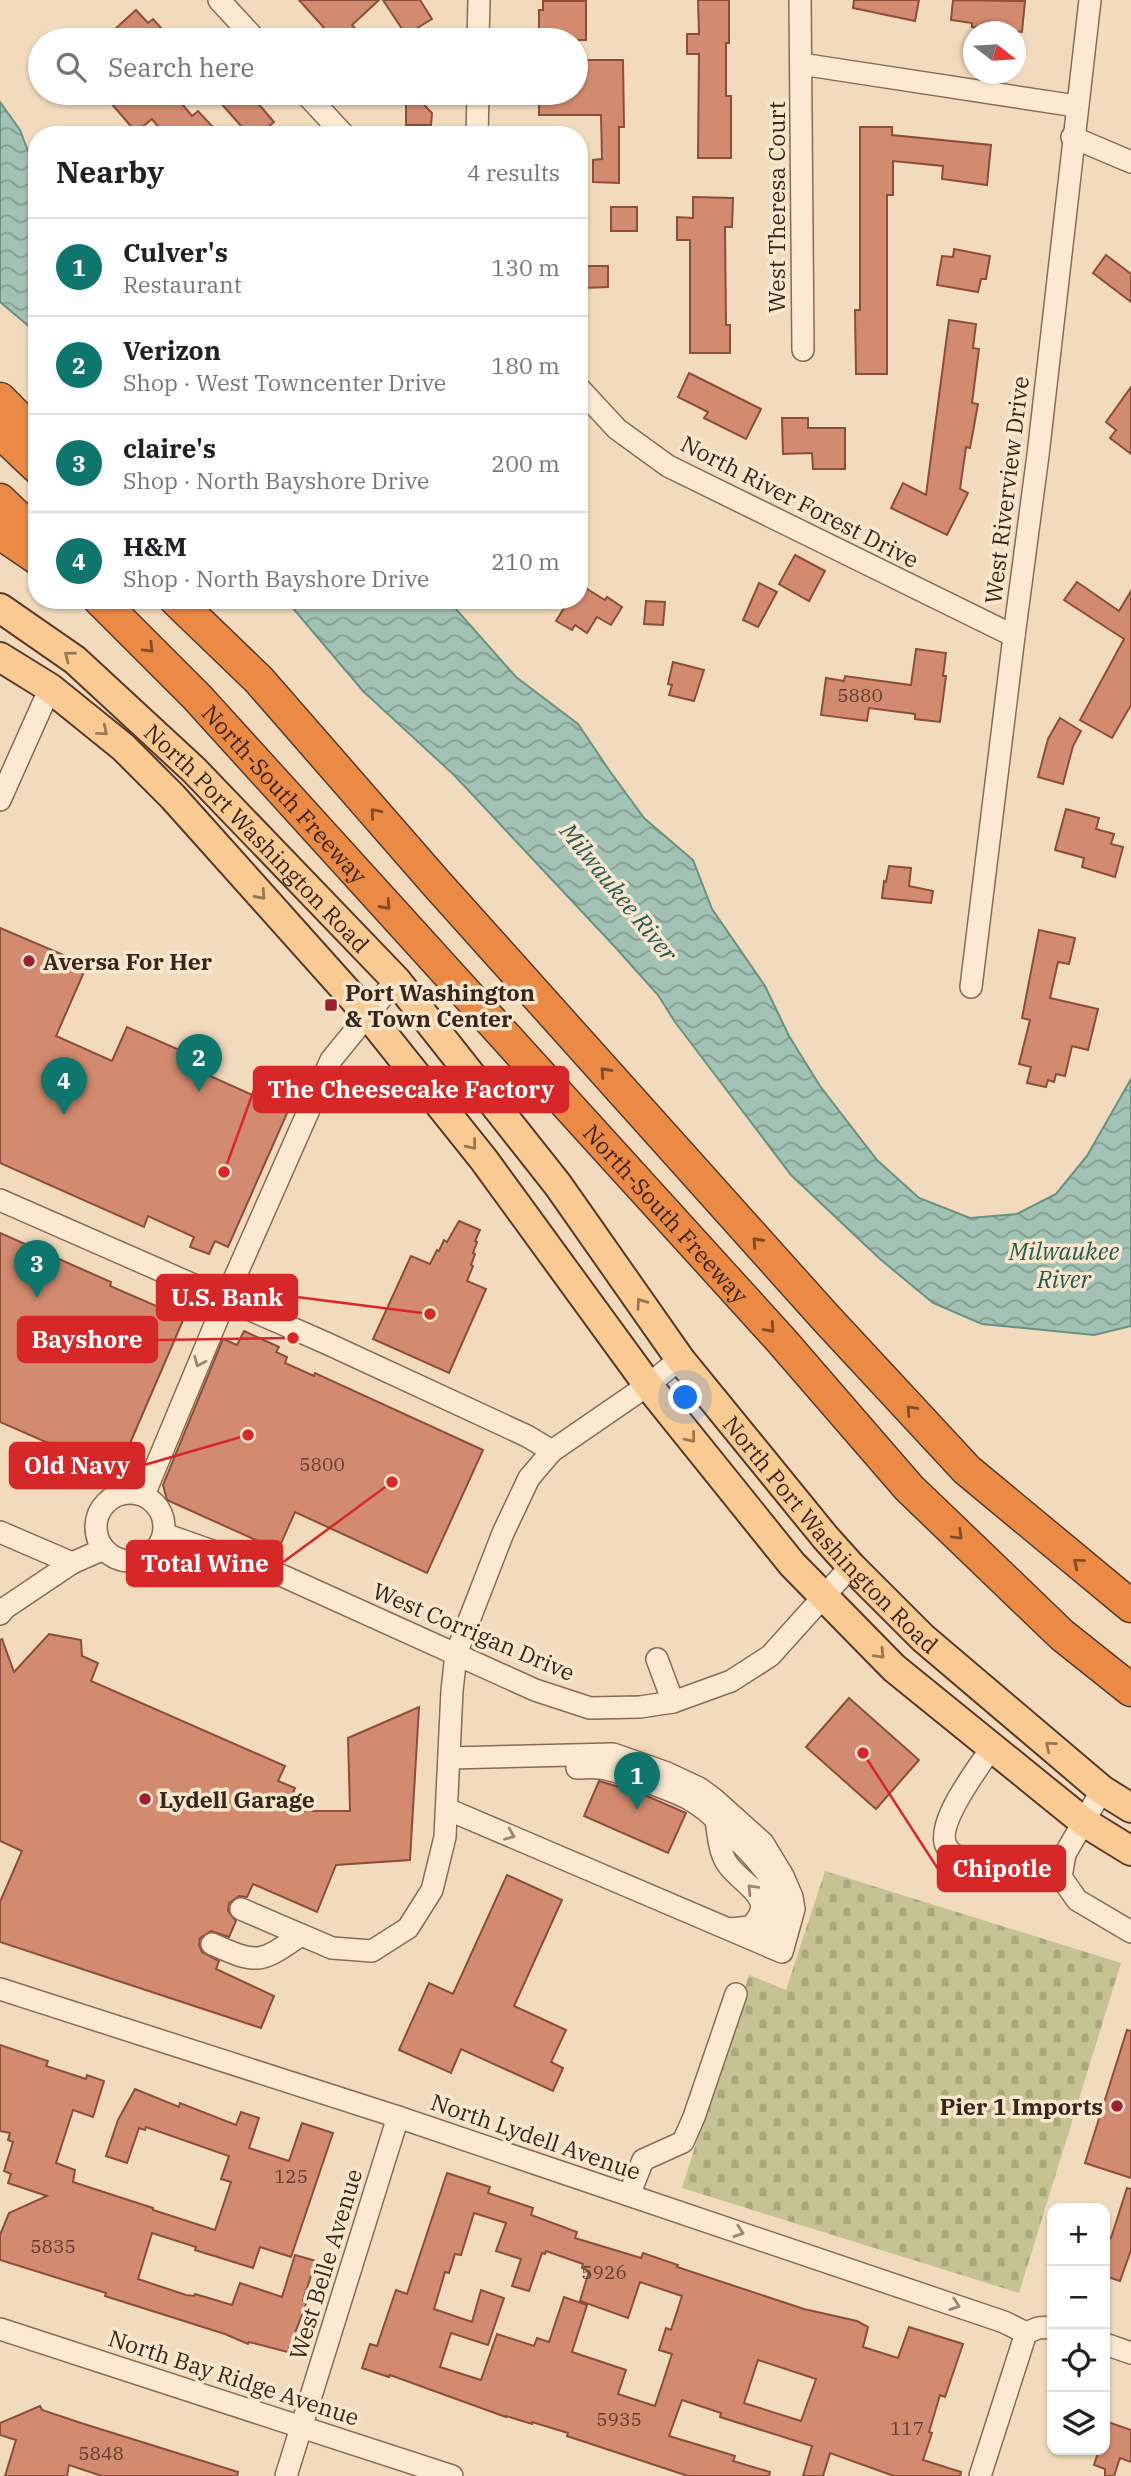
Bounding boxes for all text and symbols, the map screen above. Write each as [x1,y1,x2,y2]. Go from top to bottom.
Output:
north arrow [963,21,1026,84]
search box [28,28,588,105]
icon: search [52,48,90,86]
text: Search here [108,50,254,84]
street label: West Theresa Court [761,101,791,313]
text: Nearby [56,152,164,191]
text: 4 results [467,157,560,187]
text: Culver's [123,235,228,269]
text: 1 [72,252,86,282]
text: 130 m [491,252,560,282]
text: Restaurant [123,269,242,299]
text: Verizon [123,333,221,367]
text: 2 [72,350,86,380]
text: 180 m [491,350,560,380]
text: Shop · West Towncenter Drive [123,367,446,397]
street label: West Riverview Drive [977,374,1035,606]
street label: North River Forest Drive [676,428,924,574]
text: claire's [123,431,216,465]
text: 3 [72,448,86,478]
text: 200 m [491,448,560,478]
text: Shop · North Bayshore Drive [123,465,429,495]
text: H&M [123,529,187,563]
text: 4 [72,546,86,576]
text: 210 m [491,546,560,576]
text: Shop · North Bayshore Drive [123,563,429,593]
one-way arrow [140,640,153,653]
one-way arrow [64,652,77,665]
house number: 5880 [837,683,883,707]
street label: North-South Freeway [196,698,374,890]
street label: North Port Washington Road [138,717,376,959]
one-way arrow [96,722,108,735]
one-way arrow [371,809,383,822]
water label: Milwaukee River [553,815,686,969]
one-way arrow [252,887,265,900]
one-way arrow [378,897,391,910]
place label: Aversa For Her [43,946,213,976]
marker: Aversa For Her [21,953,37,969]
place label: Port Washington & Town Center [345,977,535,1033]
marker: Port Washington & Town Center [323,997,339,1013]
pin: 2 [176,1034,222,1092]
pin: 4 [41,1057,87,1115]
callout: The Cheesecake Factory [254,1067,568,1112]
one-way arrow [601,1067,614,1080]
text: The Cheesecake Factory [268,1073,555,1105]
street label: North-South Freeway [577,1118,756,1310]
one-way arrow [464,1136,476,1149]
water label: Milwaukee River [1008,1235,1119,1295]
one-way arrow [753,1237,766,1250]
pin: 3 [14,1240,60,1298]
callout: U.S. Bank [157,1275,297,1320]
text: U.S. Bank [171,1281,283,1313]
one-way arrow [637,1298,649,1311]
callout: Bayshore [18,1317,157,1362]
one-way arrow [761,1320,774,1333]
text: Bayshore [31,1323,143,1355]
one-way arrow [193,1356,207,1368]
your location [668,1380,702,1414]
one-way arrow [907,1405,919,1418]
street label: North Port Washington Road [717,1409,945,1660]
one-way arrow [682,1431,695,1443]
callout: Old Navy [10,1443,144,1488]
text: Old Navy [24,1449,131,1481]
house number: 5800 [299,1452,345,1476]
one-way arrow [950,1526,963,1539]
callout: Total Wine [127,1541,282,1586]
text: Total Wine [141,1547,269,1579]
one-way arrow [1074,1559,1087,1571]
street label: West Corrigan Drive [369,1575,579,1687]
one-way arrow [872,1646,885,1659]
one-way arrow [1045,1742,1058,1754]
pin: 1 [614,1752,660,1810]
place label: Lydell Garage [159,1784,315,1814]
marker: Lydell Garage [137,1791,153,1807]
one-way arrow [503,1827,515,1841]
callout: Chipotle [938,1846,1065,1891]
text: Chipotle [952,1852,1052,1884]
one-way arrow [747,1884,760,1897]
street label: North Lydell Avenue [427,2086,645,2186]
place label: Pier 1 Imports [940,2091,1103,2121]
marker: Pier 1 Imports [1109,2098,1125,2114]
house number: 125 [274,2164,308,2188]
street label: West Belle Avenue [282,2165,368,2363]
map controls [1047,2203,1110,2455]
button: + [1047,2203,1110,2266]
one-way arrow [732,2224,745,2238]
house number: 5835 [30,2234,76,2258]
house number: 5926 [581,2260,627,2284]
button: − [1047,2266,1110,2329]
one-way arrow [948,2297,960,2311]
street label: North Bay Ridge Avenue [105,2322,363,2432]
button: locate [1047,2329,1110,2392]
button: layers [1047,2392,1110,2455]
house number: 5935 [596,2407,642,2431]
house number: 117 [890,2416,924,2440]
house number: 5848 [78,2441,124,2465]

